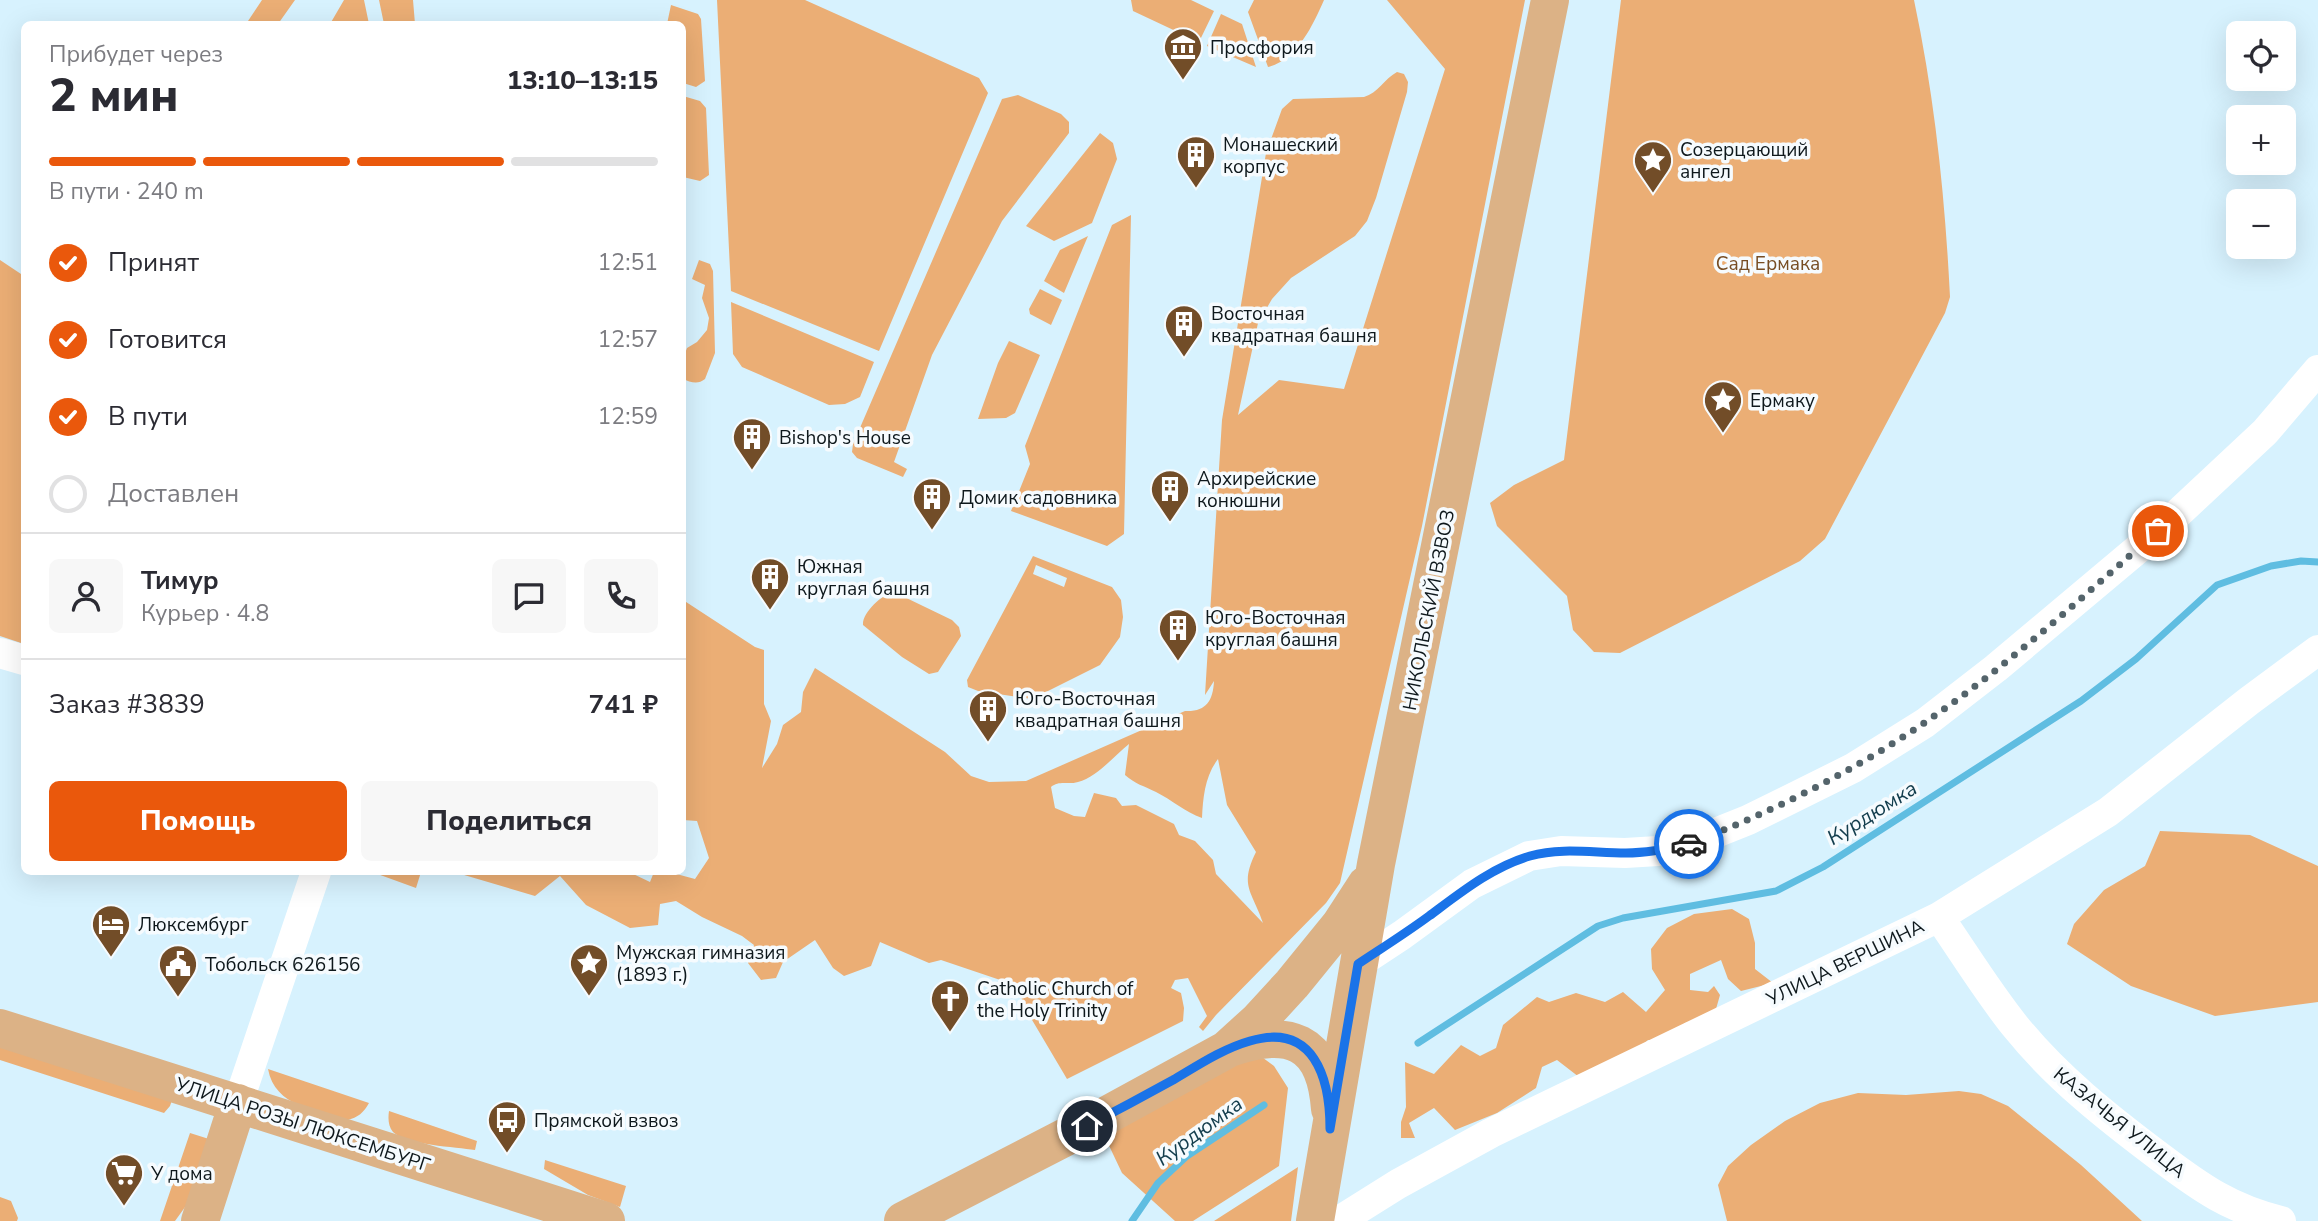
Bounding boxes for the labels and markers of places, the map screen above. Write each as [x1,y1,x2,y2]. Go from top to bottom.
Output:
museum icon: Просфория [1162,26,1204,81]
place label: Просфория [1210,35,1314,61]
place label: Монашеский корпус [1223,132,1338,180]
building icon: Монашеский корпус [1175,134,1217,189]
place label: Созерцающий ангел [1680,137,1808,185]
place icon: Созерцающий ангел [1632,139,1674,194]
place label: Восточная квадратная башня [1211,301,1377,349]
building icon: Восточная квадратная башня [1163,303,1205,358]
place icon: Ермаку [1702,379,1744,434]
place label: Ермаку [1750,388,1815,414]
building icon: Bishop's House [731,416,773,471]
place label: Bishop's House [779,425,911,451]
place label: Архирейские конюшни [1197,466,1316,514]
building icon: Архирейские конюшни [1149,468,1191,523]
building icon: Домик садовника [911,476,953,531]
place label: Домик садовника [959,485,1117,511]
pin [2128,501,2188,561]
place label: Южная круглая башня [797,554,930,602]
building icon: Южная круглая башня [749,556,791,611]
place label: Юго-Восточная круглая башня [1205,605,1345,653]
building icon: Юго-Восточная круглая башня [1157,607,1199,662]
place label: Юго-Восточная квадратная башня [1015,686,1181,734]
building icon: Юго-Восточная квадратная башня [967,688,1009,743]
hotel icon: Люксембург [90,903,132,958]
place label: Люксембург [138,912,249,938]
place label: Мужская гимназия (1893 г.) [616,940,786,988]
place icon: Мужская гимназия (1893 г.) [568,942,610,997]
public building icon: Тобольск 626156 [157,943,199,998]
place label: Тобольск 626156 [205,952,360,978]
place label: Catholic Church of the Holy Trinity [977,976,1134,1024]
church icon: Catholic Church of the Holy Trinity [929,978,971,1033]
pin [1057,1096,1117,1156]
bus stop icon: Прямской взвоз [486,1099,528,1154]
place label: Прямской взвоз [534,1108,679,1134]
supermarket icon: У дома [103,1152,145,1207]
place label: У дома [150,1161,213,1187]

